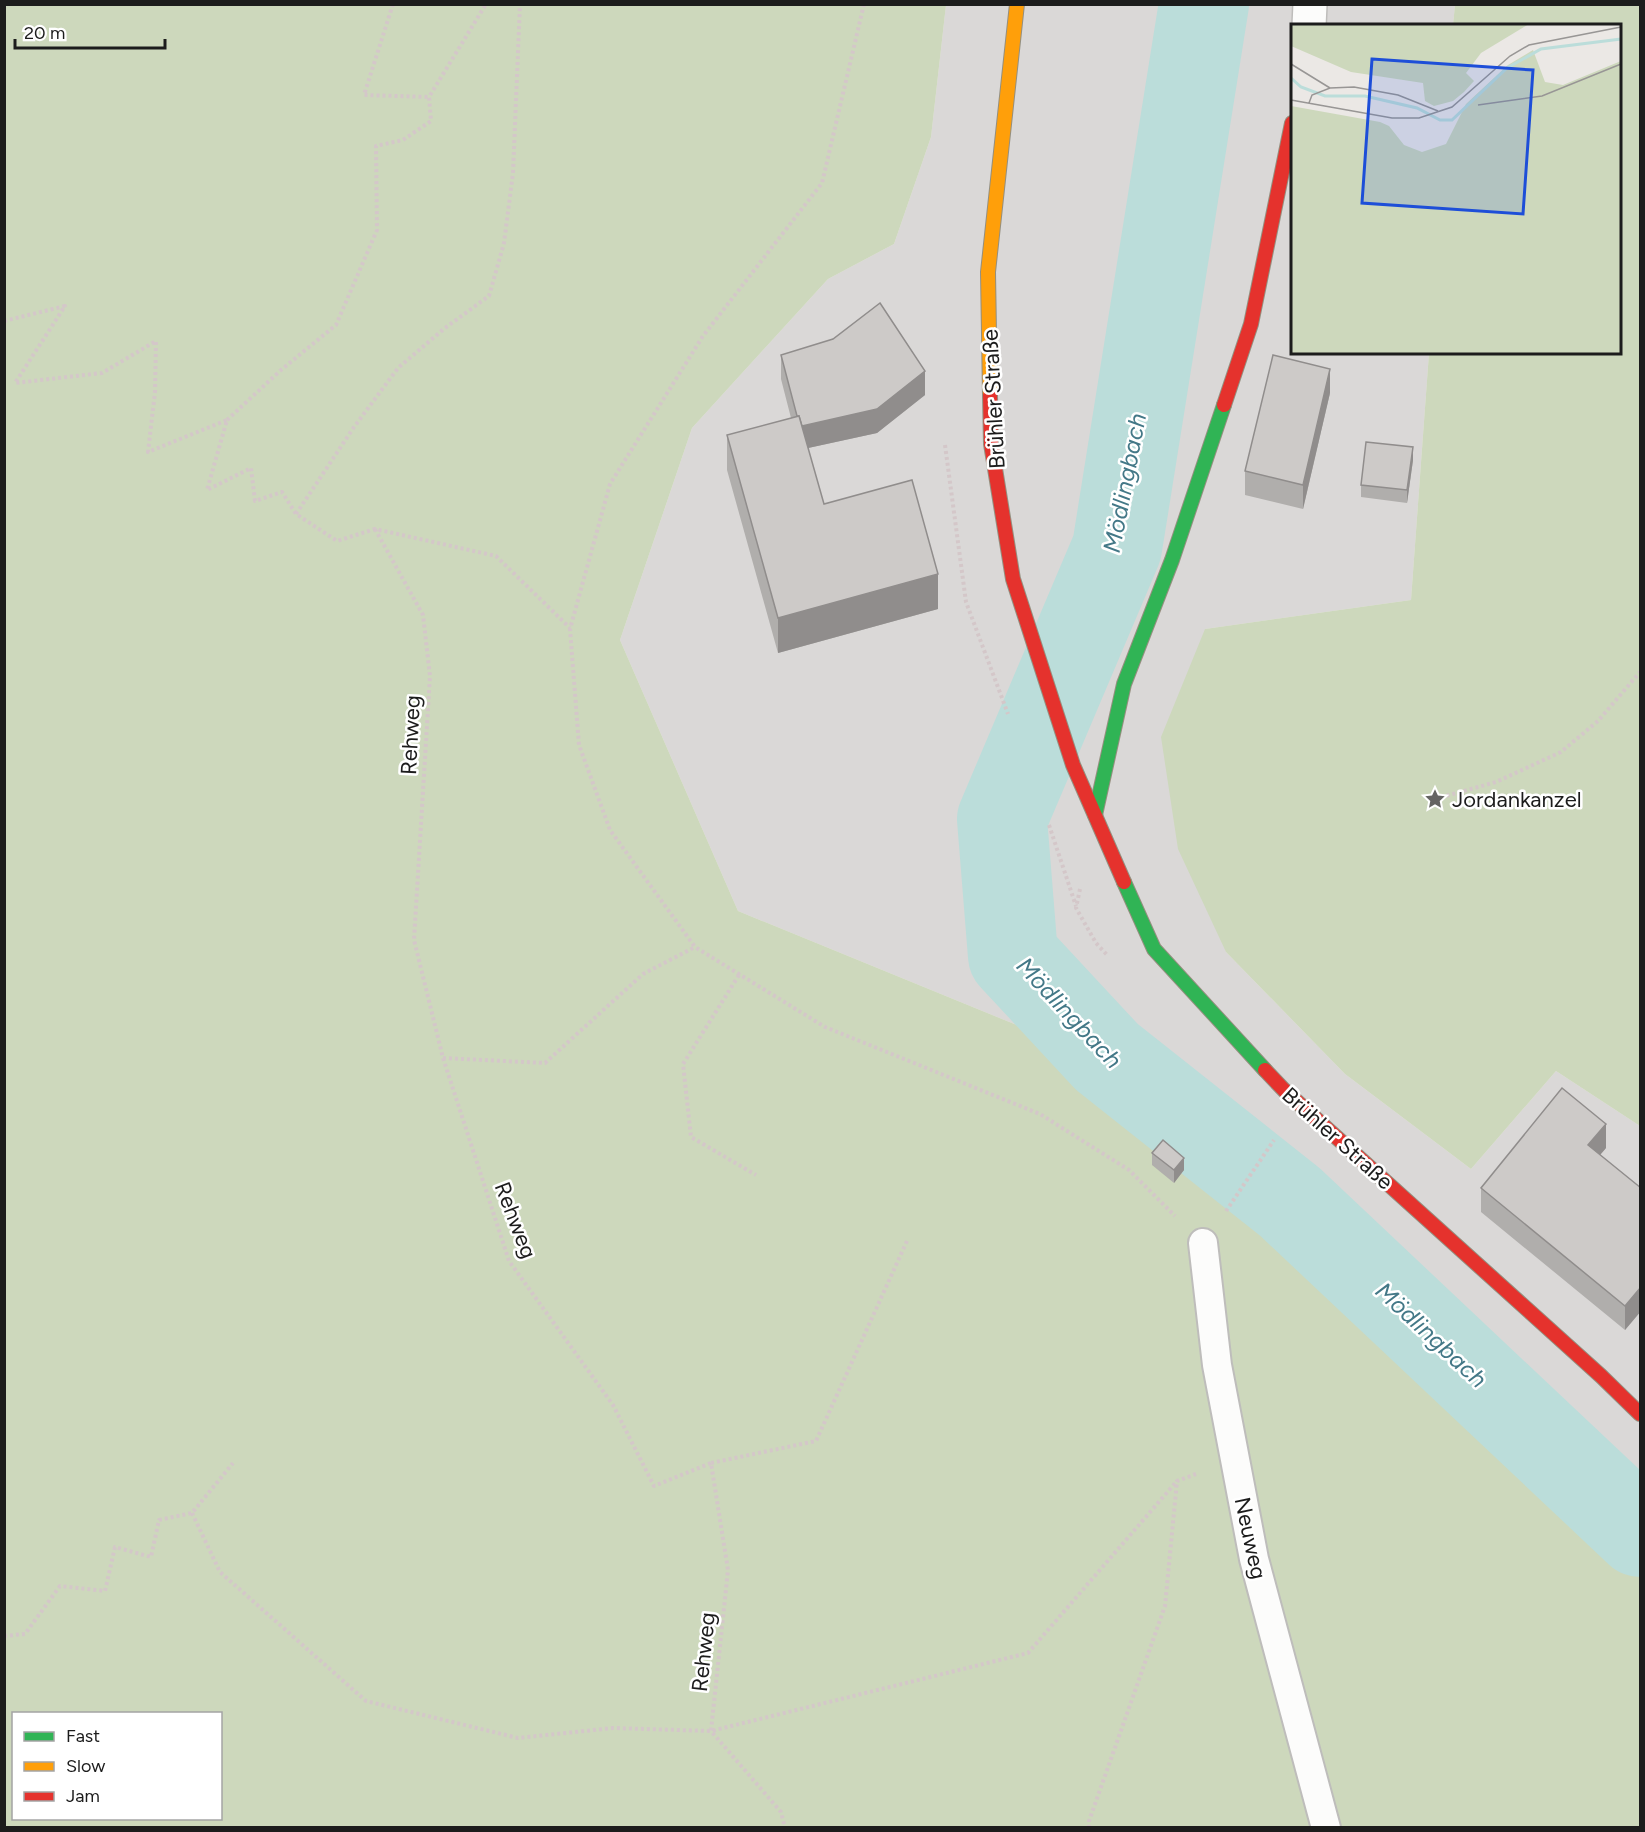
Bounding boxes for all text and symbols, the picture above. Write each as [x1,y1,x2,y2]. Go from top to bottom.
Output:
scale bar [15,12,165,50]
text: 20 m [24,22,65,44]
inset map [1291,24,1621,354]
street label: Brühler Straße [976,328,1011,470]
water label: Mödlingbach [1097,411,1152,555]
street label: Rehweg [395,694,426,776]
place label: Jordankanzel [1452,786,1582,813]
place icon: Jordankanzel [1423,787,1447,811]
water label: Mödlingbach [1011,951,1128,1074]
street label: Brühler Straße [1277,1081,1399,1195]
street label: Rehweg [489,1178,542,1262]
water label: Mödlingbach [1370,1276,1493,1393]
street label: Neuweg [1229,1495,1272,1582]
street label: Rehweg [686,1611,721,1693]
legend [12,1712,222,1820]
text: Fast [66,1725,100,1747]
text: Slow [66,1755,105,1777]
text: Jam [66,1785,100,1807]

